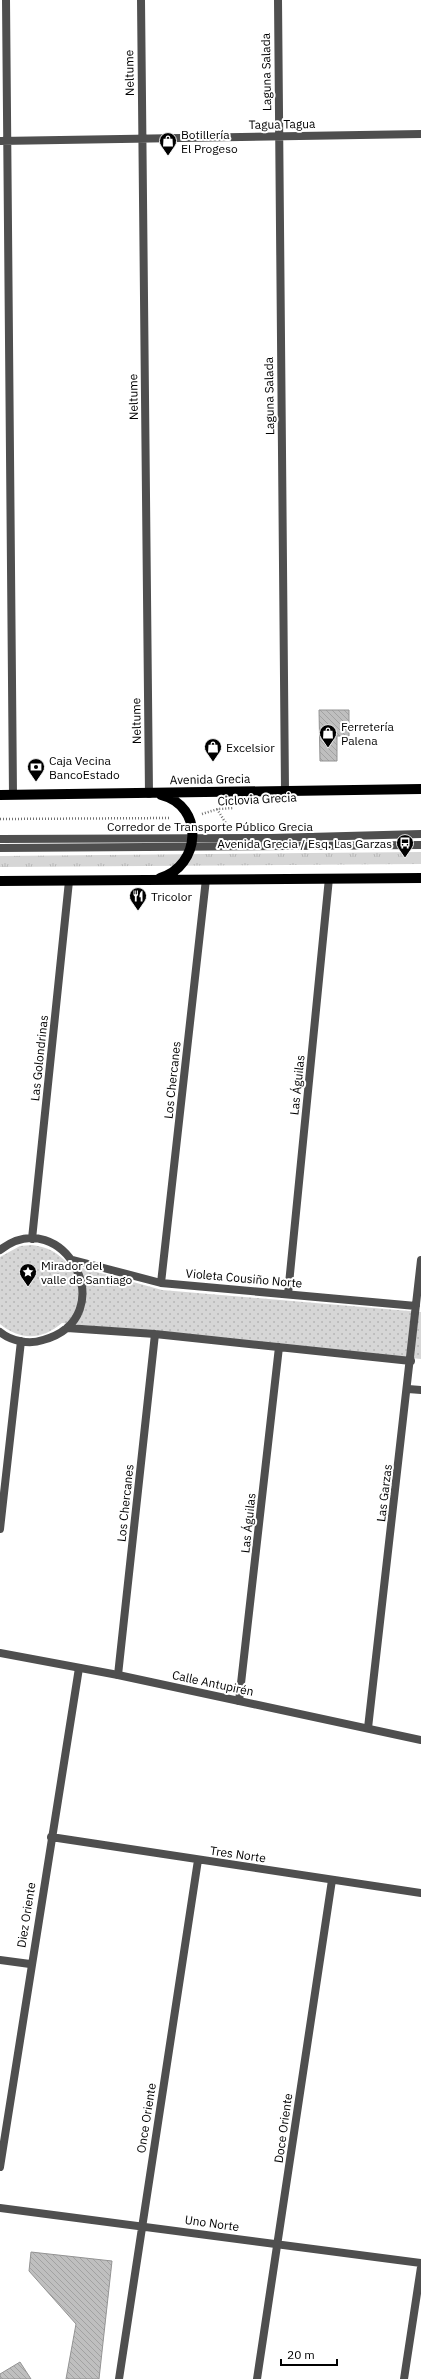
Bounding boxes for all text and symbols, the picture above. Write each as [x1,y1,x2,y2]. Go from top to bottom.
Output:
street label: Laguna Salada [258,32,274,111]
street label: Neltume [121,49,137,96]
street label: Tagua Tagua [249,116,316,132]
place label: Botillería El Progeso [181,127,238,156]
shop icon: Botillería El Progeso [158,131,178,156]
street label: Laguna Salada [261,356,277,435]
street label: Neltume [125,373,141,420]
street label: Neltume [128,697,144,744]
place label: Ferretería Palena [341,719,394,748]
shop icon: Ferretería Palena [318,723,338,748]
shop icon: Excelsior [203,737,223,762]
place label: Excelsior [226,740,275,755]
place label: Caja Vecina BancoEstado [49,753,120,782]
bank icon: Caja Vecina BancoEstado [26,757,46,782]
street label: Avenida Grecia [170,771,251,787]
street label: Ciclovia Grecia [217,789,298,809]
street label: Corredor de Transporte Público Grecia [107,819,313,834]
bus stop icon: Avenida Grecia / Esq. Las Garzas [395,833,415,858]
place label: Avenida Grecia / Esq. Las Garzas [217,836,392,851]
restaurant icon: Tricolor [128,886,148,911]
place label: Tricolor [151,889,192,904]
street label: Las Golondrinas [27,1014,51,1102]
street label: Los Chercanes [160,1040,184,1120]
street label: Las Águilas [286,1054,308,1116]
place label: Mirador del valle de Santiago [41,1258,133,1287]
place icon: Mirador del valle de Santiago [18,1262,38,1287]
street label: Violeta Cousiño Norte [185,1265,303,1291]
street label: Los Chercanes [113,1463,137,1543]
street label: Las Garzas [373,1463,395,1523]
street label: Las Águilas [237,1492,259,1554]
street label: Calle Antupirén [171,1667,255,1699]
street label: Tres Norte [209,1843,267,1865]
street label: Diez Oriente [13,1881,39,1949]
street label: Once Oriente [133,2081,159,2154]
street label: Doce Oriente [271,2092,295,2164]
street label: Uno Norte [184,2212,241,2234]
scale bar [281,2341,337,2367]
text: 20 m [287,2347,315,2362]

